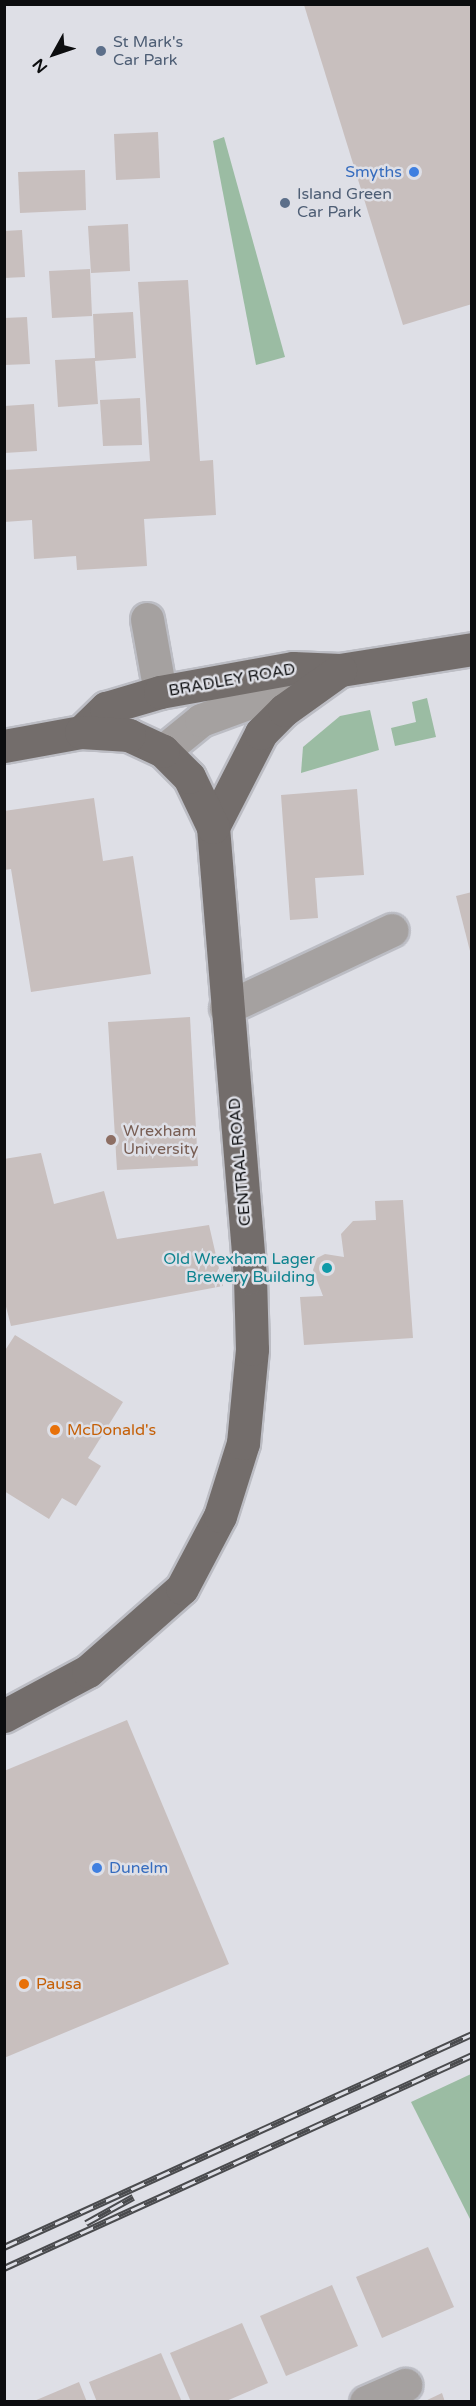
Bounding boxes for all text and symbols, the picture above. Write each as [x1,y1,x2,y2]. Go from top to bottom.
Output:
north arrow [24,24,84,84]
place label: St Mark's Car Park [113,32,183,70]
marker: St Mark's Car Park [94,44,108,58]
text: N [28,54,52,77]
place label: Smyths [345,162,402,182]
marker: Smyths [407,165,421,179]
place label: Island Green Car Park [297,184,392,222]
marker: Island Green Car Park [278,196,292,210]
street label: BRADLEY ROAD [167,659,297,701]
street label: CENTRAL ROAD [225,1097,255,1227]
place label: Wrexham University [123,1121,198,1159]
marker: Wrexham University [104,1133,118,1147]
place label: Old Wrexham Lager Brewery Building [163,1249,315,1287]
marker: Old Wrexham Lager Brewery Building [320,1261,334,1275]
place label: McDonald's [67,1420,156,1440]
marker: McDonald's [48,1423,62,1437]
place label: Dunelm [109,1858,168,1878]
marker: Dunelm [90,1861,104,1875]
place label: Pausa [36,1974,82,1994]
marker: Pausa [17,1977,31,1991]

